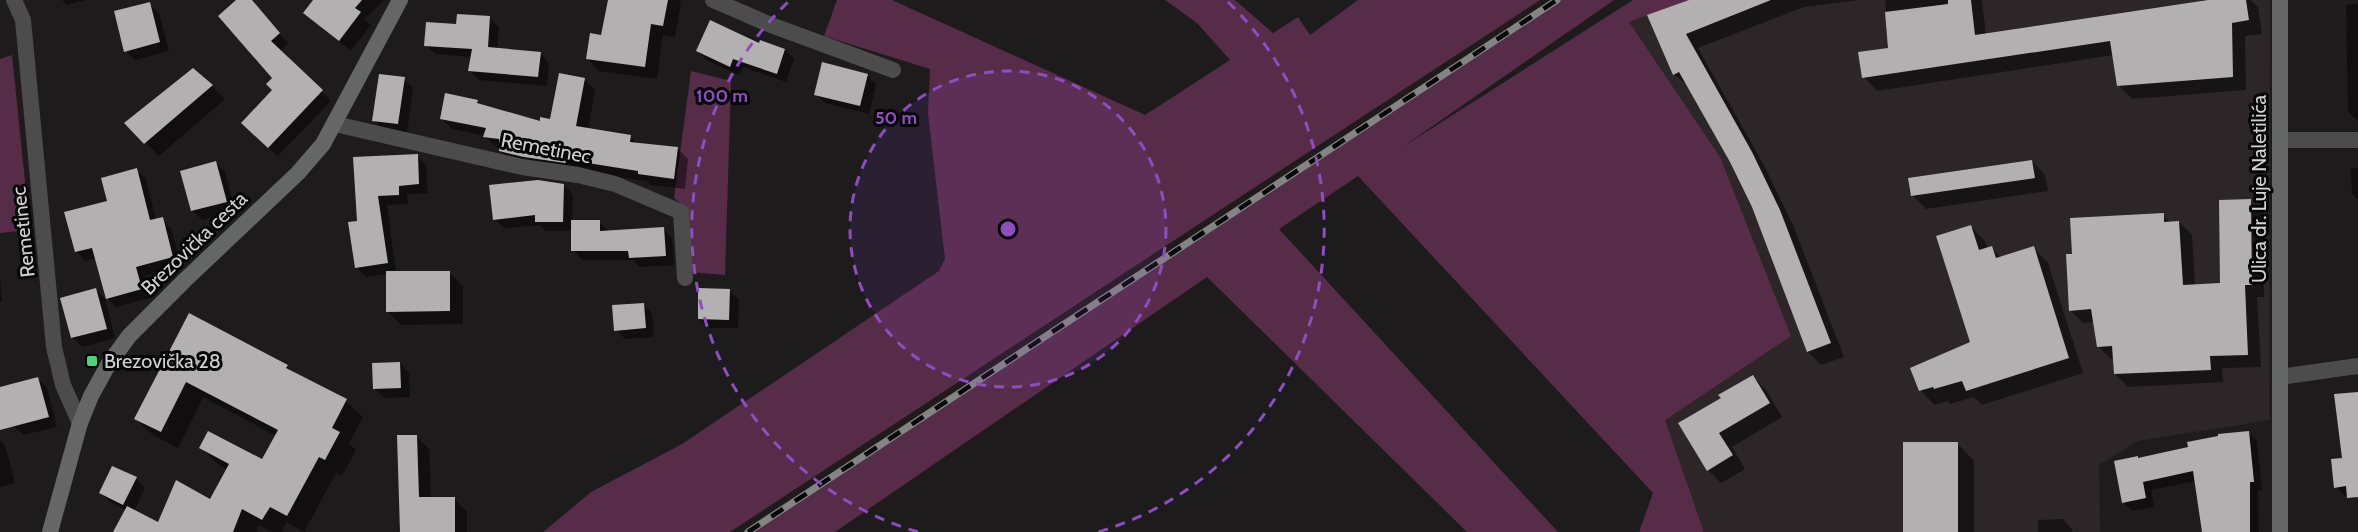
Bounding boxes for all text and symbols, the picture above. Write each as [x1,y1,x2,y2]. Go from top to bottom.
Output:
text: 100 m [696,85,748,107]
street label: Ulica dr. Luje Naletilića [2247,95,2271,283]
text: 50 m [875,107,917,129]
street label: Remetinec [499,128,593,168]
street label: Remetinec [6,185,40,279]
street label: Brezovička cesta [136,186,252,300]
centre of rings [998,219,1018,239]
place label: Brezovička 28 [104,349,221,373]
marker: Brezovička 28 [85,354,99,368]

